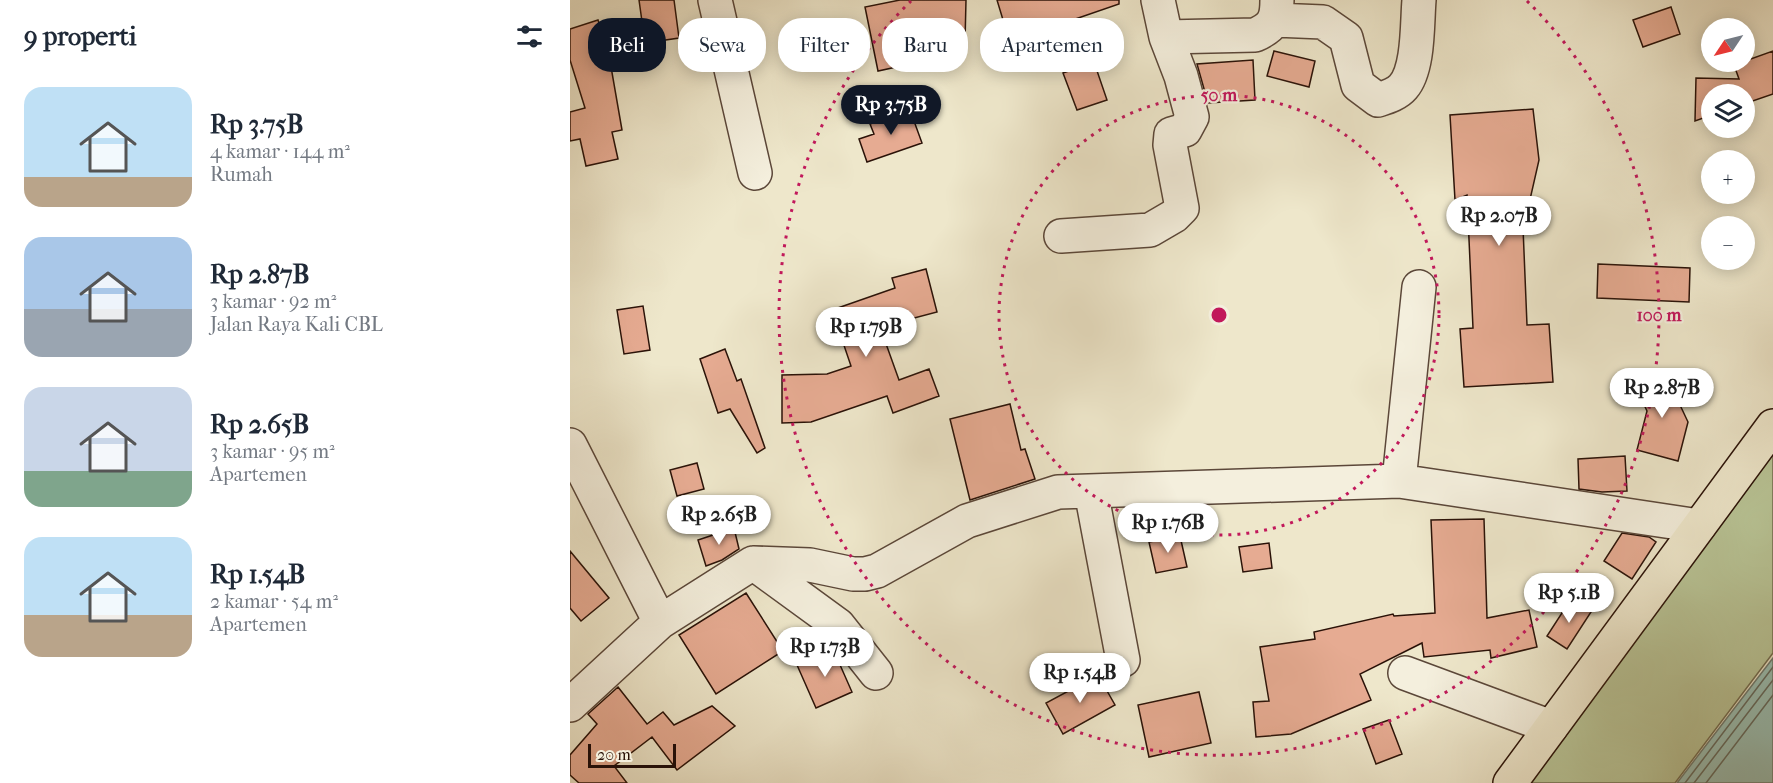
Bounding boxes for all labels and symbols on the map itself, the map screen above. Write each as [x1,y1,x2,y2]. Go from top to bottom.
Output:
north arrow [1701,18,1755,72]
pin: Rp 3.75B [829,85,953,136]
text: 50 m [1201,85,1238,106]
pin: Rp 2.07B [1437,196,1561,247]
centre of rings [1209,305,1229,325]
text: 100 m [1636,305,1683,326]
pin: Rp 1.79B [804,307,928,358]
pin: Rp 2.87B [1600,368,1724,419]
pin: Rp 2.65B [657,495,781,546]
pin: Rp 1.76B [1106,503,1230,554]
pin: Rp 5.1B [1514,573,1624,624]
pin: Rp 1.73B [763,627,887,678]
pin: Rp 1.54B [1018,653,1142,704]
scale bar [588,741,676,768]

